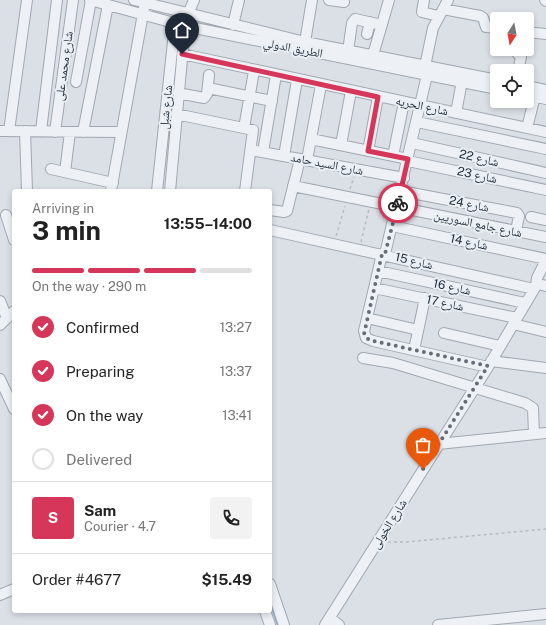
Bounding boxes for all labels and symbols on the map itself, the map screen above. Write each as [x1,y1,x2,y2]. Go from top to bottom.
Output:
north arrow [490,12,534,56]
pin [165,13,199,54]
street label: شارع محمد على [52,30,77,102]
street label: الطريق الدولي [262,35,324,64]
street label: شارع شبل [157,84,176,130]
street label: شارع الحريه [394,94,450,119]
street label: شارع 22 [458,147,500,170]
street label: شارع السيد حامد [289,150,365,179]
street label: شارع 23 [456,164,498,187]
courier [378,183,418,223]
street label: شارع 24 [448,193,490,216]
street label: شارع جامع السوريين [433,208,523,241]
street label: شارع 14 [449,231,489,254]
street label: شارع 15 [394,250,434,273]
street label: شارع 16 [432,276,472,299]
street label: شارع 17 [425,292,465,315]
pin [406,428,440,469]
street label: شارع الخولى [368,497,411,552]

